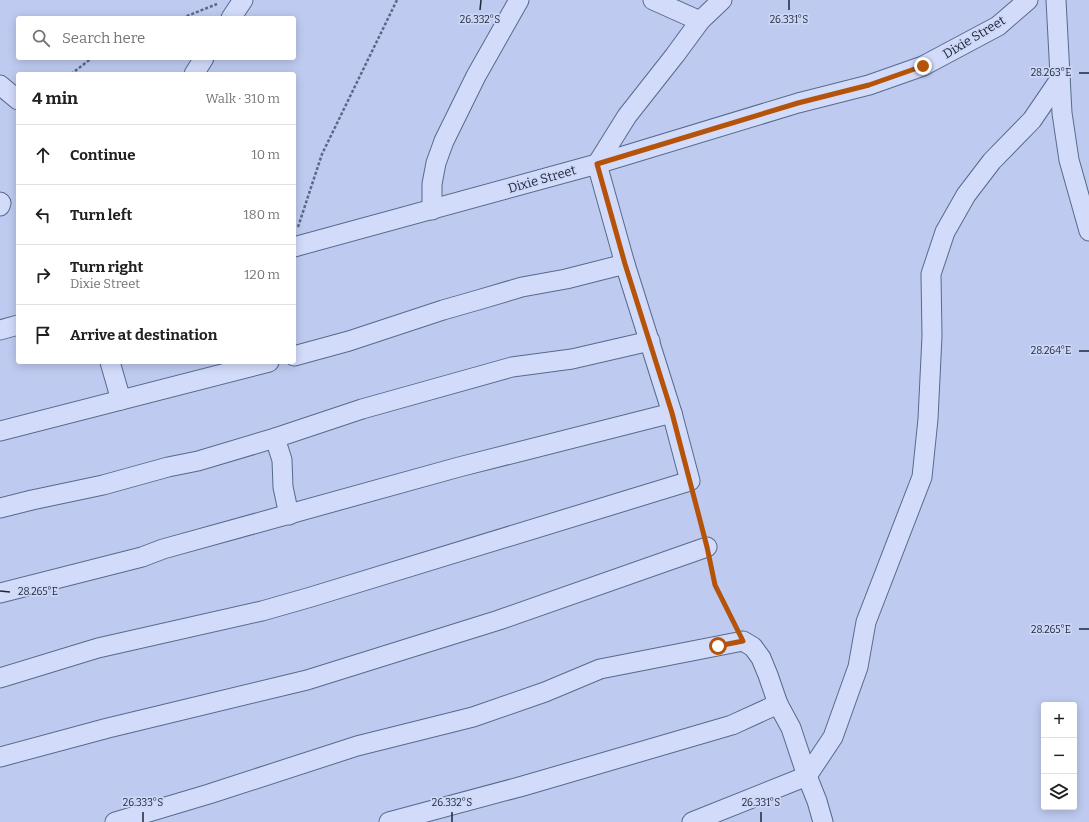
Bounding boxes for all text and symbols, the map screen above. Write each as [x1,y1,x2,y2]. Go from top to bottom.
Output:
street label: Dixie Street [940,12,1008,61]
text: 26.332°S [460,14,500,26]
text: 26.331°S [770,14,808,26]
search box [16,16,296,60]
icon: search [30,27,52,49]
text: Search here [62,29,145,47]
route end [914,57,932,75]
text: 28.263°E [1031,67,1071,79]
text: 4 min [32,88,78,109]
text: Walk · 310 m [206,91,280,106]
icon: ahead [32,144,54,166]
text: Continue [70,146,136,164]
text: 10 m [251,147,280,162]
street label: Dixie Street [506,162,578,196]
icon: left [32,204,54,226]
text: Turn left [70,206,132,224]
text: 180 m [244,207,280,222]
text: Turn right [70,258,143,276]
icon: right [32,264,54,286]
text: 120 m [244,267,280,282]
text: Dixie Street [70,276,140,291]
icon: arrive [32,324,54,346]
text: Arrive at destination [70,326,217,344]
text: 28.264°E [1031,345,1071,357]
text: 28.265°E [18,586,58,598]
text: 28.265°E [1031,624,1071,636]
route start [709,637,727,655]
map controls [1041,702,1077,810]
button: + [1041,702,1077,738]
button: − [1041,738,1077,774]
button: layers [1041,774,1077,810]
text: 26.333°S [123,797,163,809]
text: 26.332°S [432,797,472,809]
text: 26.331°S [742,797,780,809]

